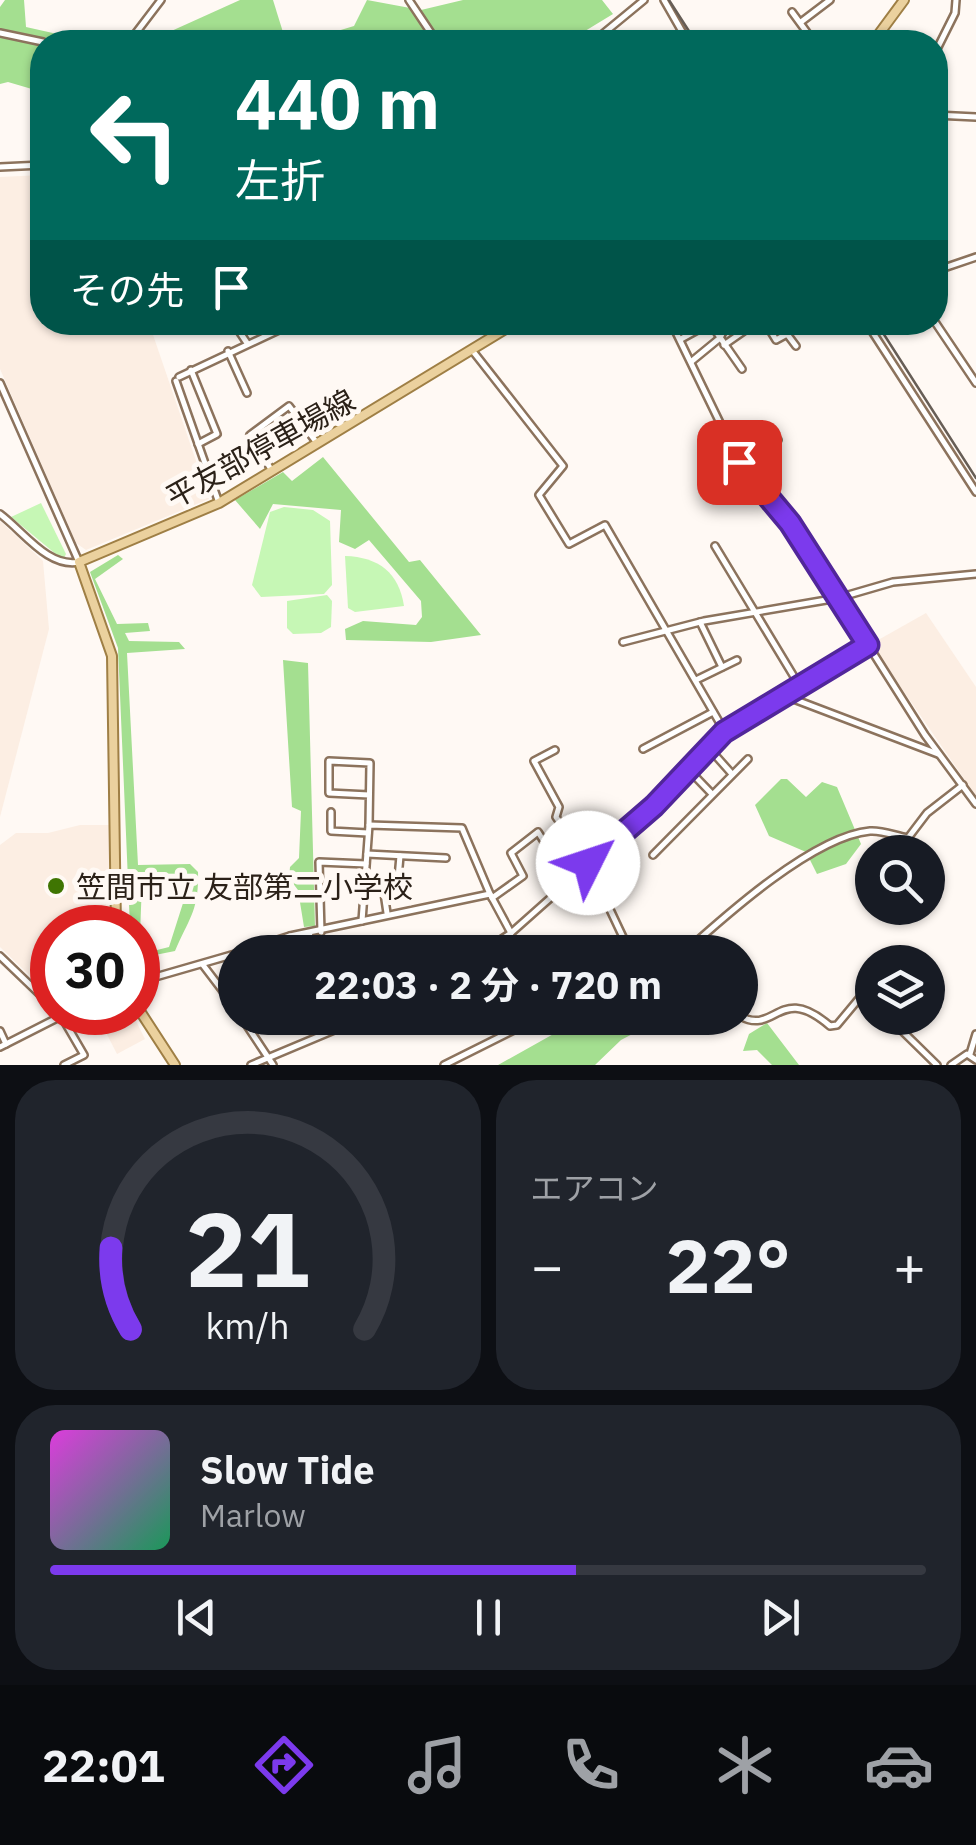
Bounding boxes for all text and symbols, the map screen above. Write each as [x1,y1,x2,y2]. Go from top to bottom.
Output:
text: 440 m [235,57,440,148]
icon: left [70,70,200,200]
text: 左折 [235,151,325,209]
icon: arrive [204,260,259,315]
text: その先 [70,265,184,314]
street label: 平友部停車場線 [159,380,361,516]
pin [697,420,782,505]
icon: arrive [712,435,767,490]
position arrow [536,811,640,915]
map controls [855,835,945,1035]
button: search [855,835,945,925]
place label: 笠間市立 友部第二小学校 [76,867,413,906]
marker: 笠間市立 友部第二小学校 [45,875,67,897]
speed limit sign: 30 [30,905,160,1035]
button: layers [855,945,945,1035]
text: 22:03 · 2 分 · 720 m [314,960,662,1009]
text: エアコン [531,1167,659,1209]
text: 21 [185,1180,310,1316]
text: 22° [666,1216,791,1314]
text: − [531,1230,564,1301]
text: + [893,1230,926,1301]
text: km/h [206,1302,290,1349]
text: Slow Tide [200,1445,375,1494]
text: Marlow [200,1494,306,1536]
icon: previous [169,1590,224,1645]
icon: pause [461,1590,516,1645]
icon: next [753,1590,808,1645]
icon: directions [249,1730,319,1800]
icon: music [402,1730,472,1800]
icon: phone [556,1730,626,1800]
icon: climate [710,1730,780,1800]
icon: car [864,1730,934,1800]
text: 22:01 [42,1736,165,1794]

